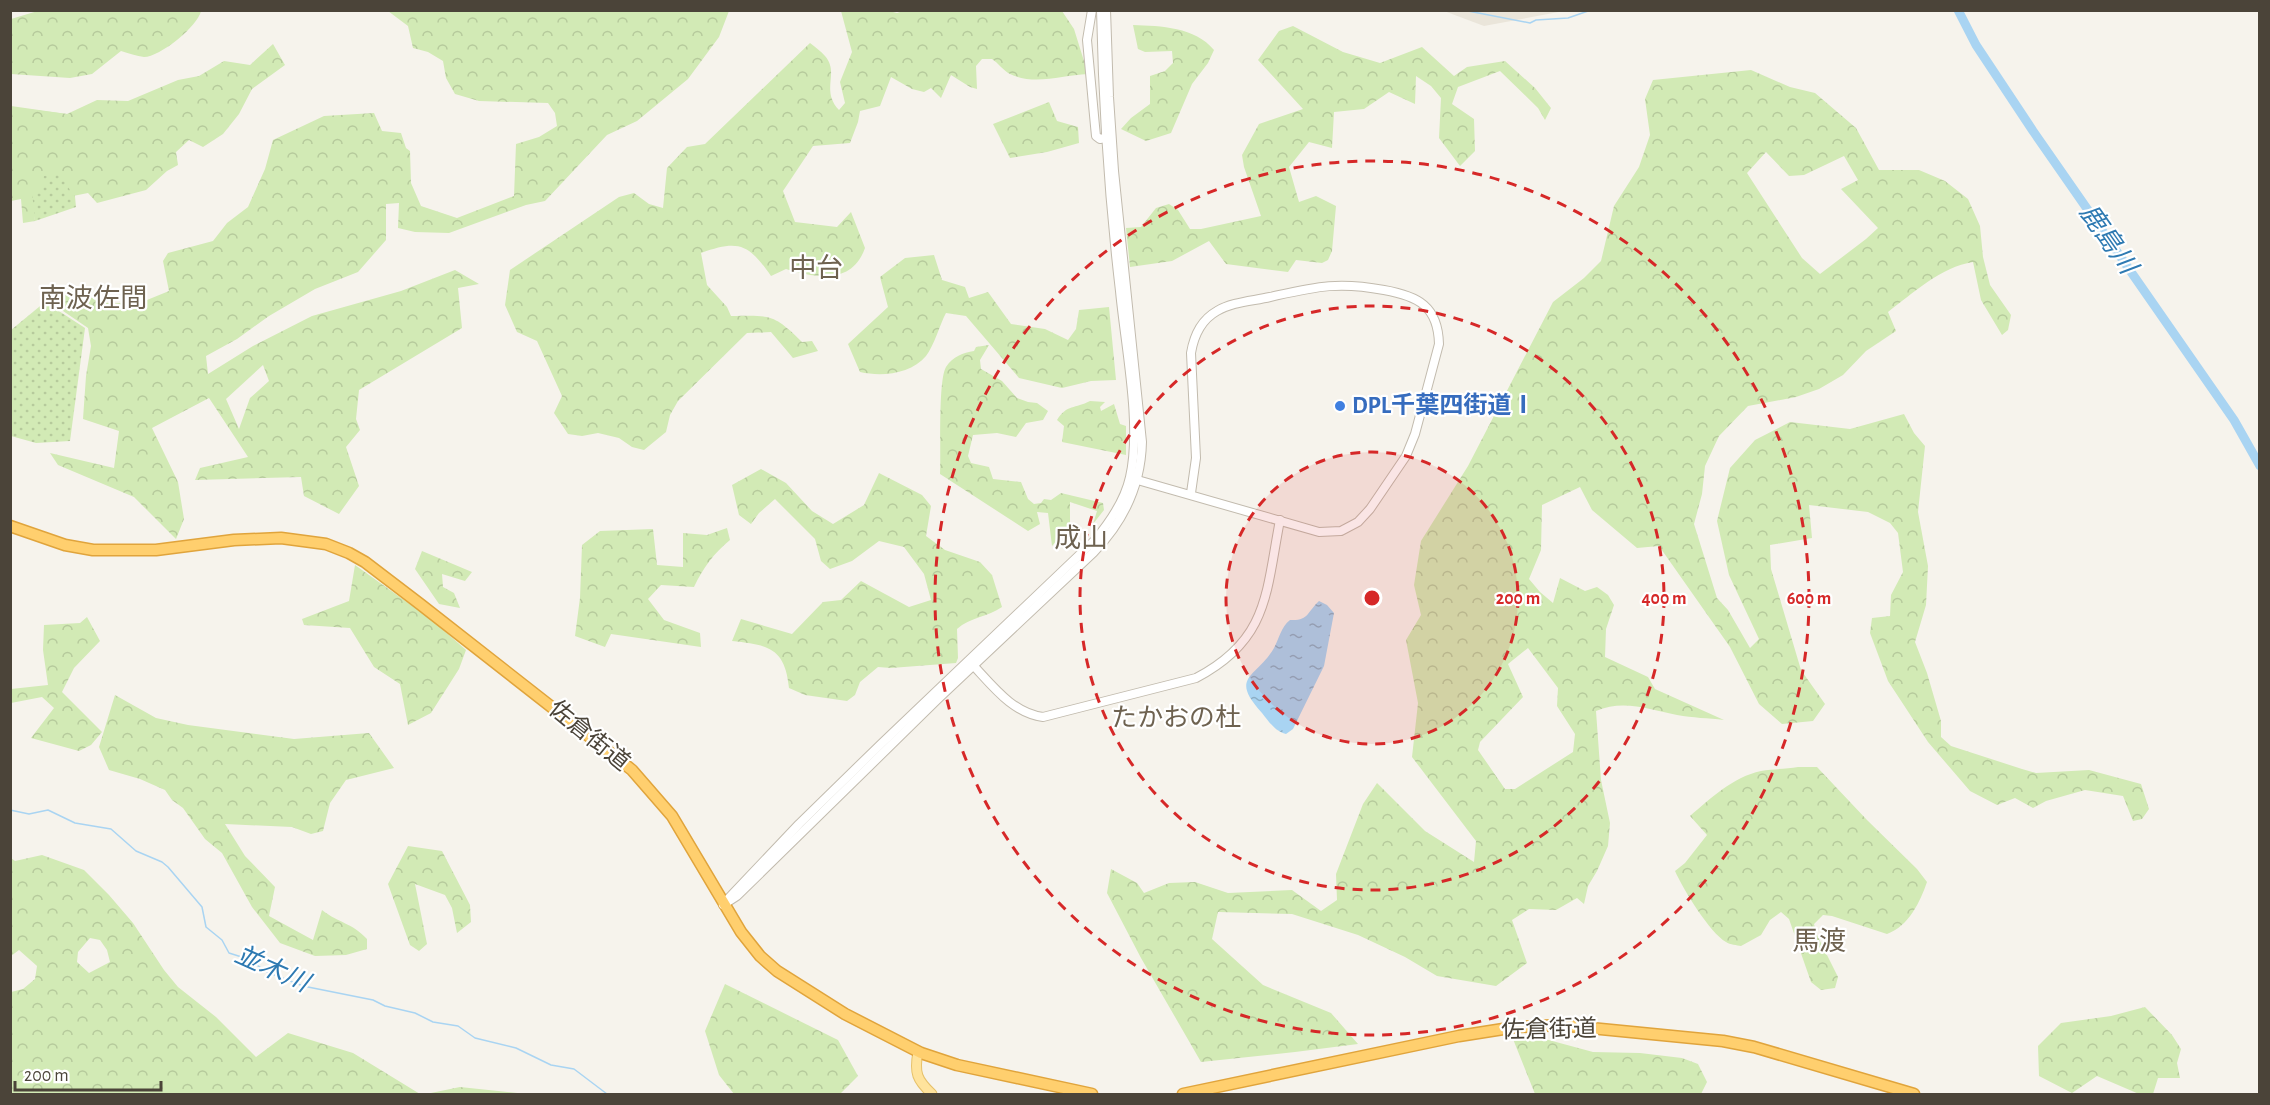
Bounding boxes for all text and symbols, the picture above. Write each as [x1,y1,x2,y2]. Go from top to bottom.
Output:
water label: 鹿島川 [2075,199,2144,281]
district label: 中台 [789,254,843,282]
district label: 南波佐間 [39,284,147,312]
place label: DPL千葉四街道Ⅰ [1352,392,1535,418]
marker: DPL千葉四街道Ⅰ [1333,399,1347,413]
district label: 成山 [1054,524,1108,552]
centre of rings [1362,588,1382,608]
text: 200 m [1496,590,1540,608]
text: 400 m [1641,590,1687,608]
text: 600 m [1787,590,1831,608]
street label: 佐倉街道 [544,695,635,776]
district label: たかおの杜 [1111,704,1241,731]
district label: 馬渡 [1792,927,1846,955]
water label: 並木川 [231,940,316,998]
street label: 佐倉街道 [1501,1015,1597,1043]
scale bar [15,1054,160,1092]
text: 200 m [24,1067,69,1085]

